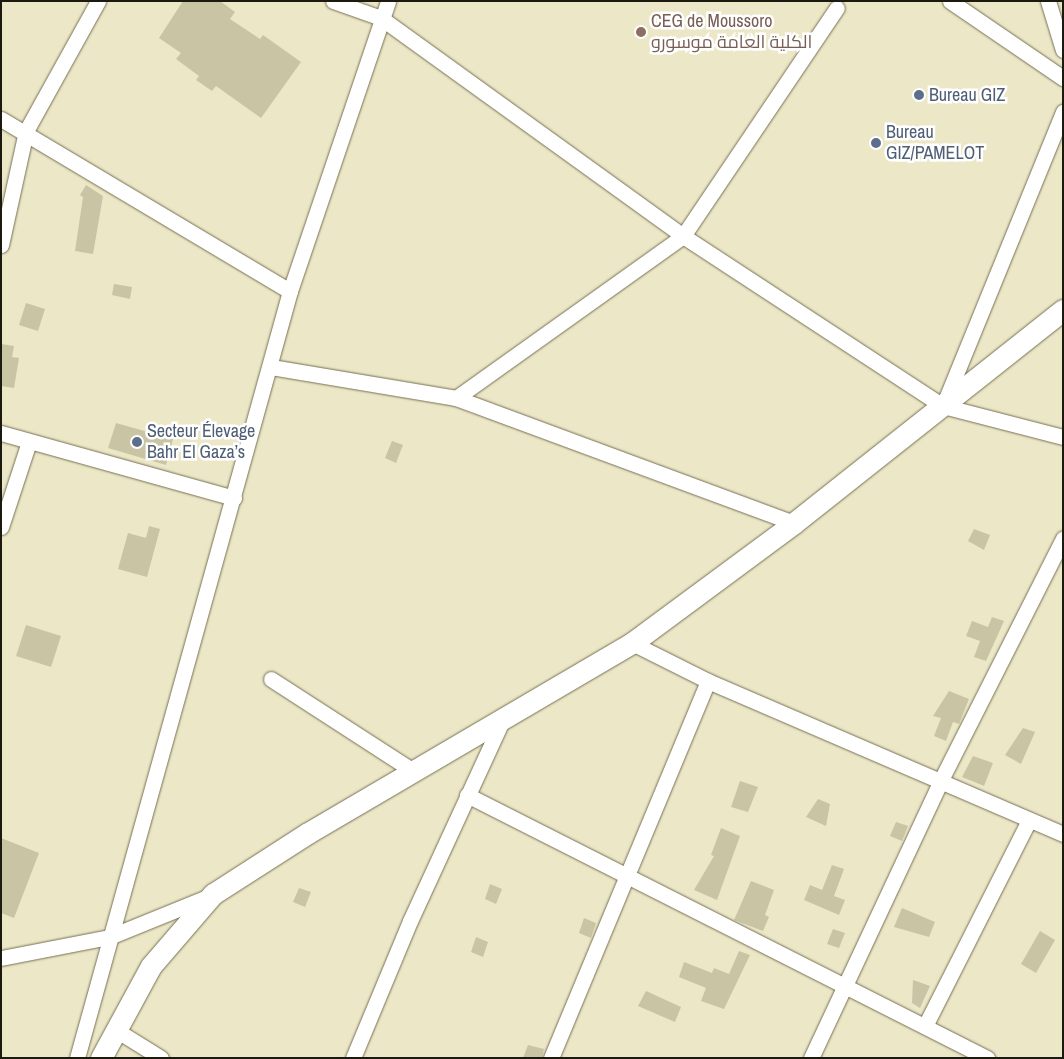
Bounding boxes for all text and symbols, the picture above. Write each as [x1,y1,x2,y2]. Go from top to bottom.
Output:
place label: CEG de Moussoro الكلية العامة موسورو [651,11,812,54]
marker: CEG de Moussoro الكلية العامة موسورو [635,26,647,38]
place label: Bureau GIZ [929,84,1005,106]
marker: Bureau GIZ [913,89,925,101]
place label: Bureau GIZ/PAMELOT [886,122,984,164]
marker: Bureau GIZ/PAMELOT [870,137,882,149]
place label: Secteur Élevage Bahr El Gaza’s [147,421,255,464]
marker: Secteur Élevage Bahr El Gaza’s [131,436,143,448]

